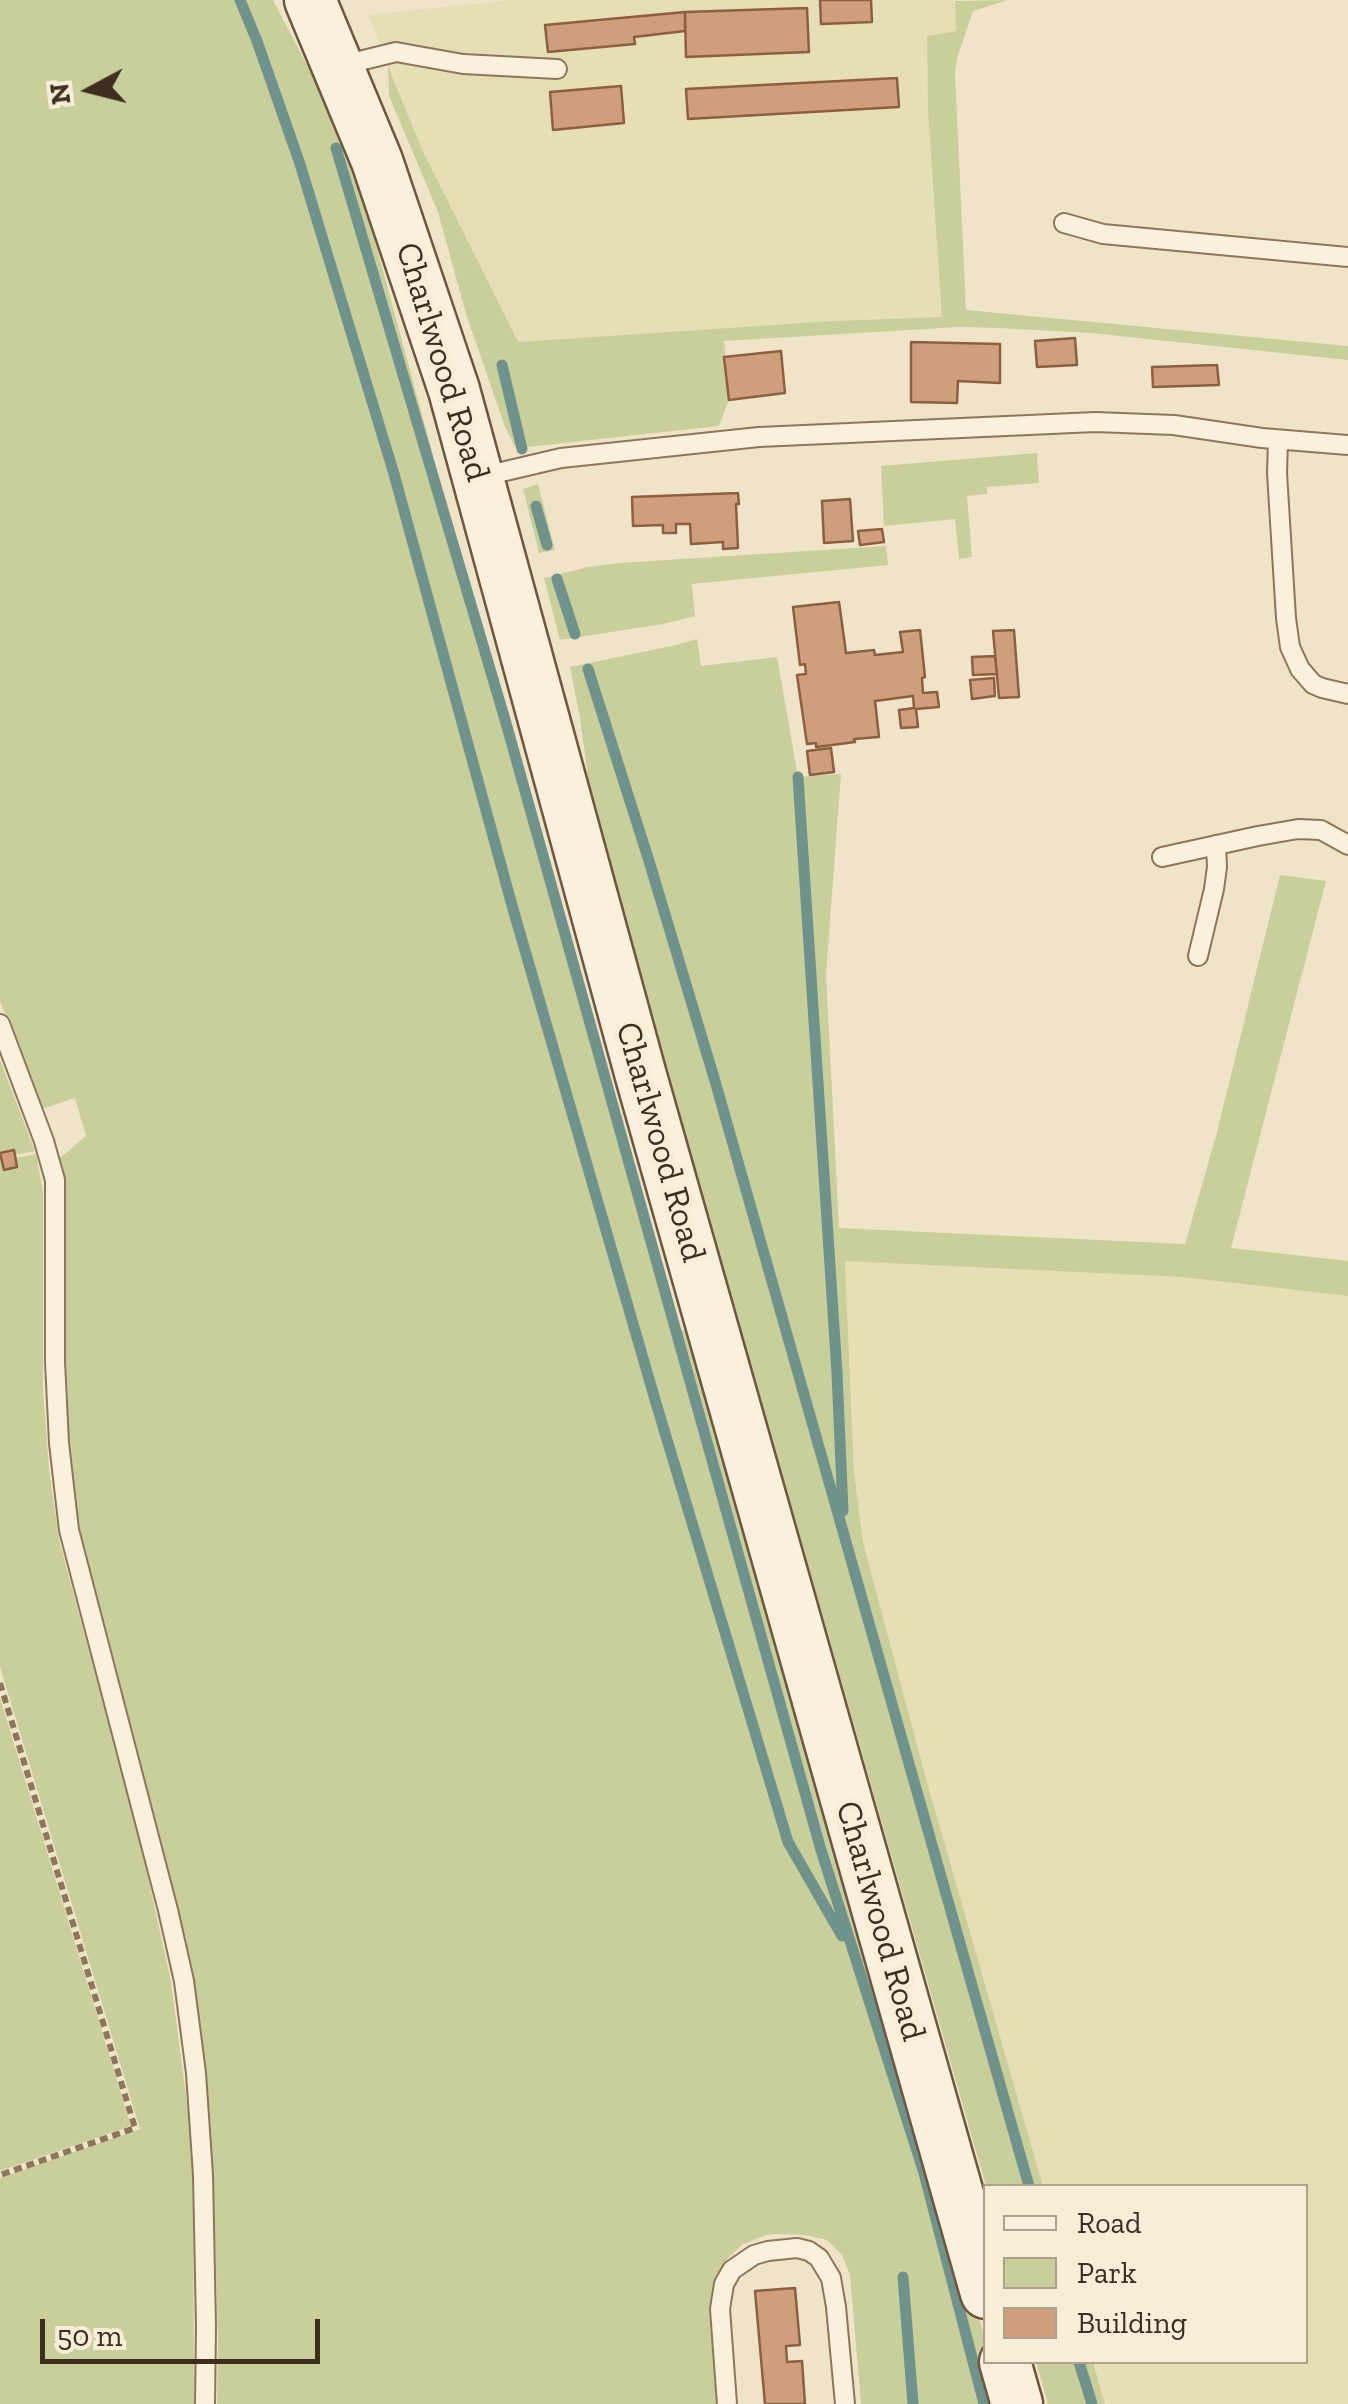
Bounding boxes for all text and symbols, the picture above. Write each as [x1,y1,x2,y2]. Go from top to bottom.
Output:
north arrow [40,40,140,140]
text: N [42,81,77,106]
street label: Charlwood Road [386,238,498,486]
street label: Charlwood Road [606,1017,714,1267]
street label: Charlwood Road [826,1796,934,2046]
legend [983,2184,1308,2364]
text: Road [1077,2205,1142,2241]
text: Park [1077,2255,1137,2291]
scale bar [45,2299,325,2361]
text: Building [1077,2305,1187,2341]
text: 50 m [57,2318,122,2354]

